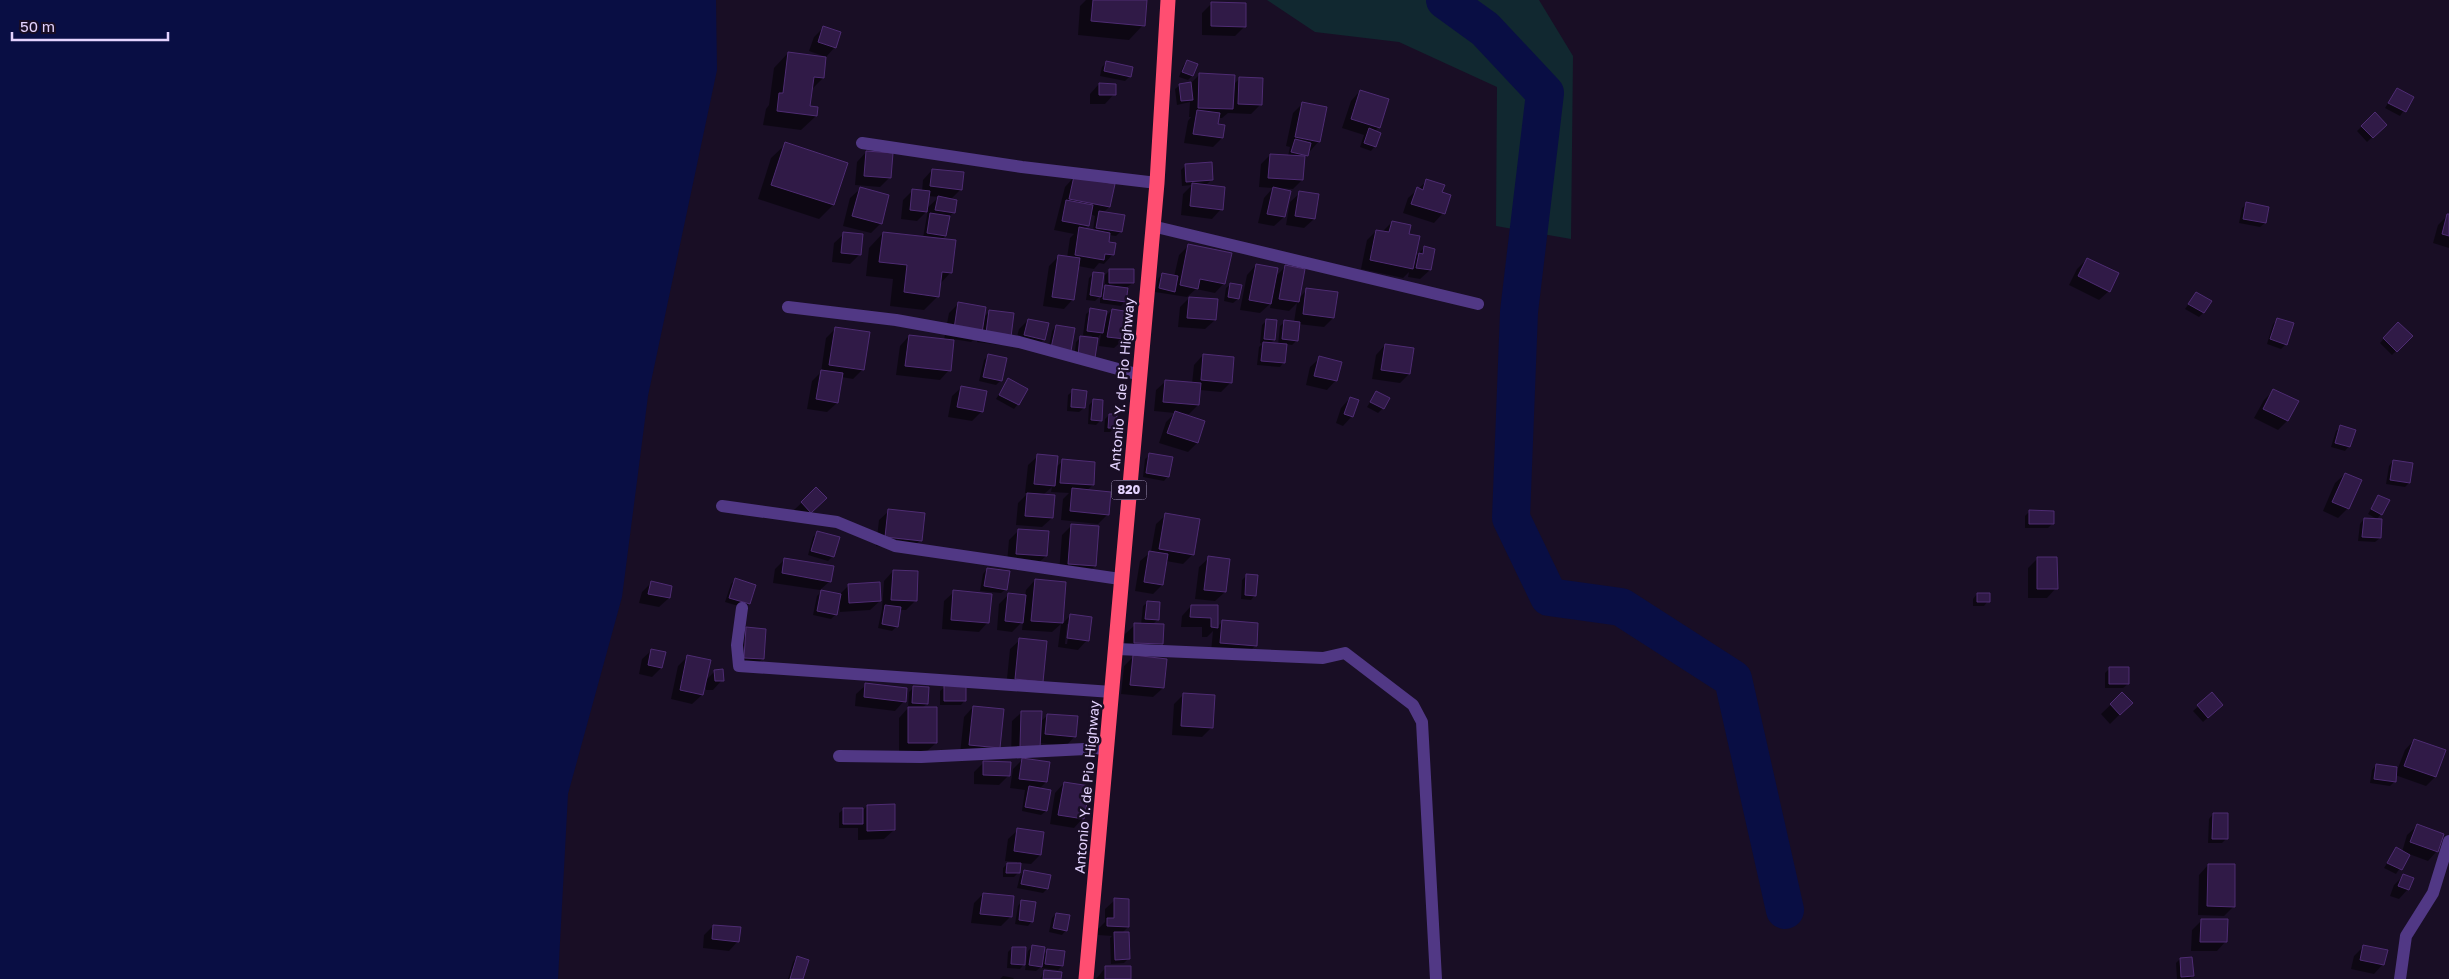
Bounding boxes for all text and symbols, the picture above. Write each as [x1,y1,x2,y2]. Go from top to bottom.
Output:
scale bar [12,10,169,42]
text: 50 m [20,17,55,35]
street label: Antonio Y. de Pio Highway [1105,296,1138,471]
road number: 820 [1112,480,1146,500]
street label: Antonio Y. de Pio Highway [1070,699,1103,874]

